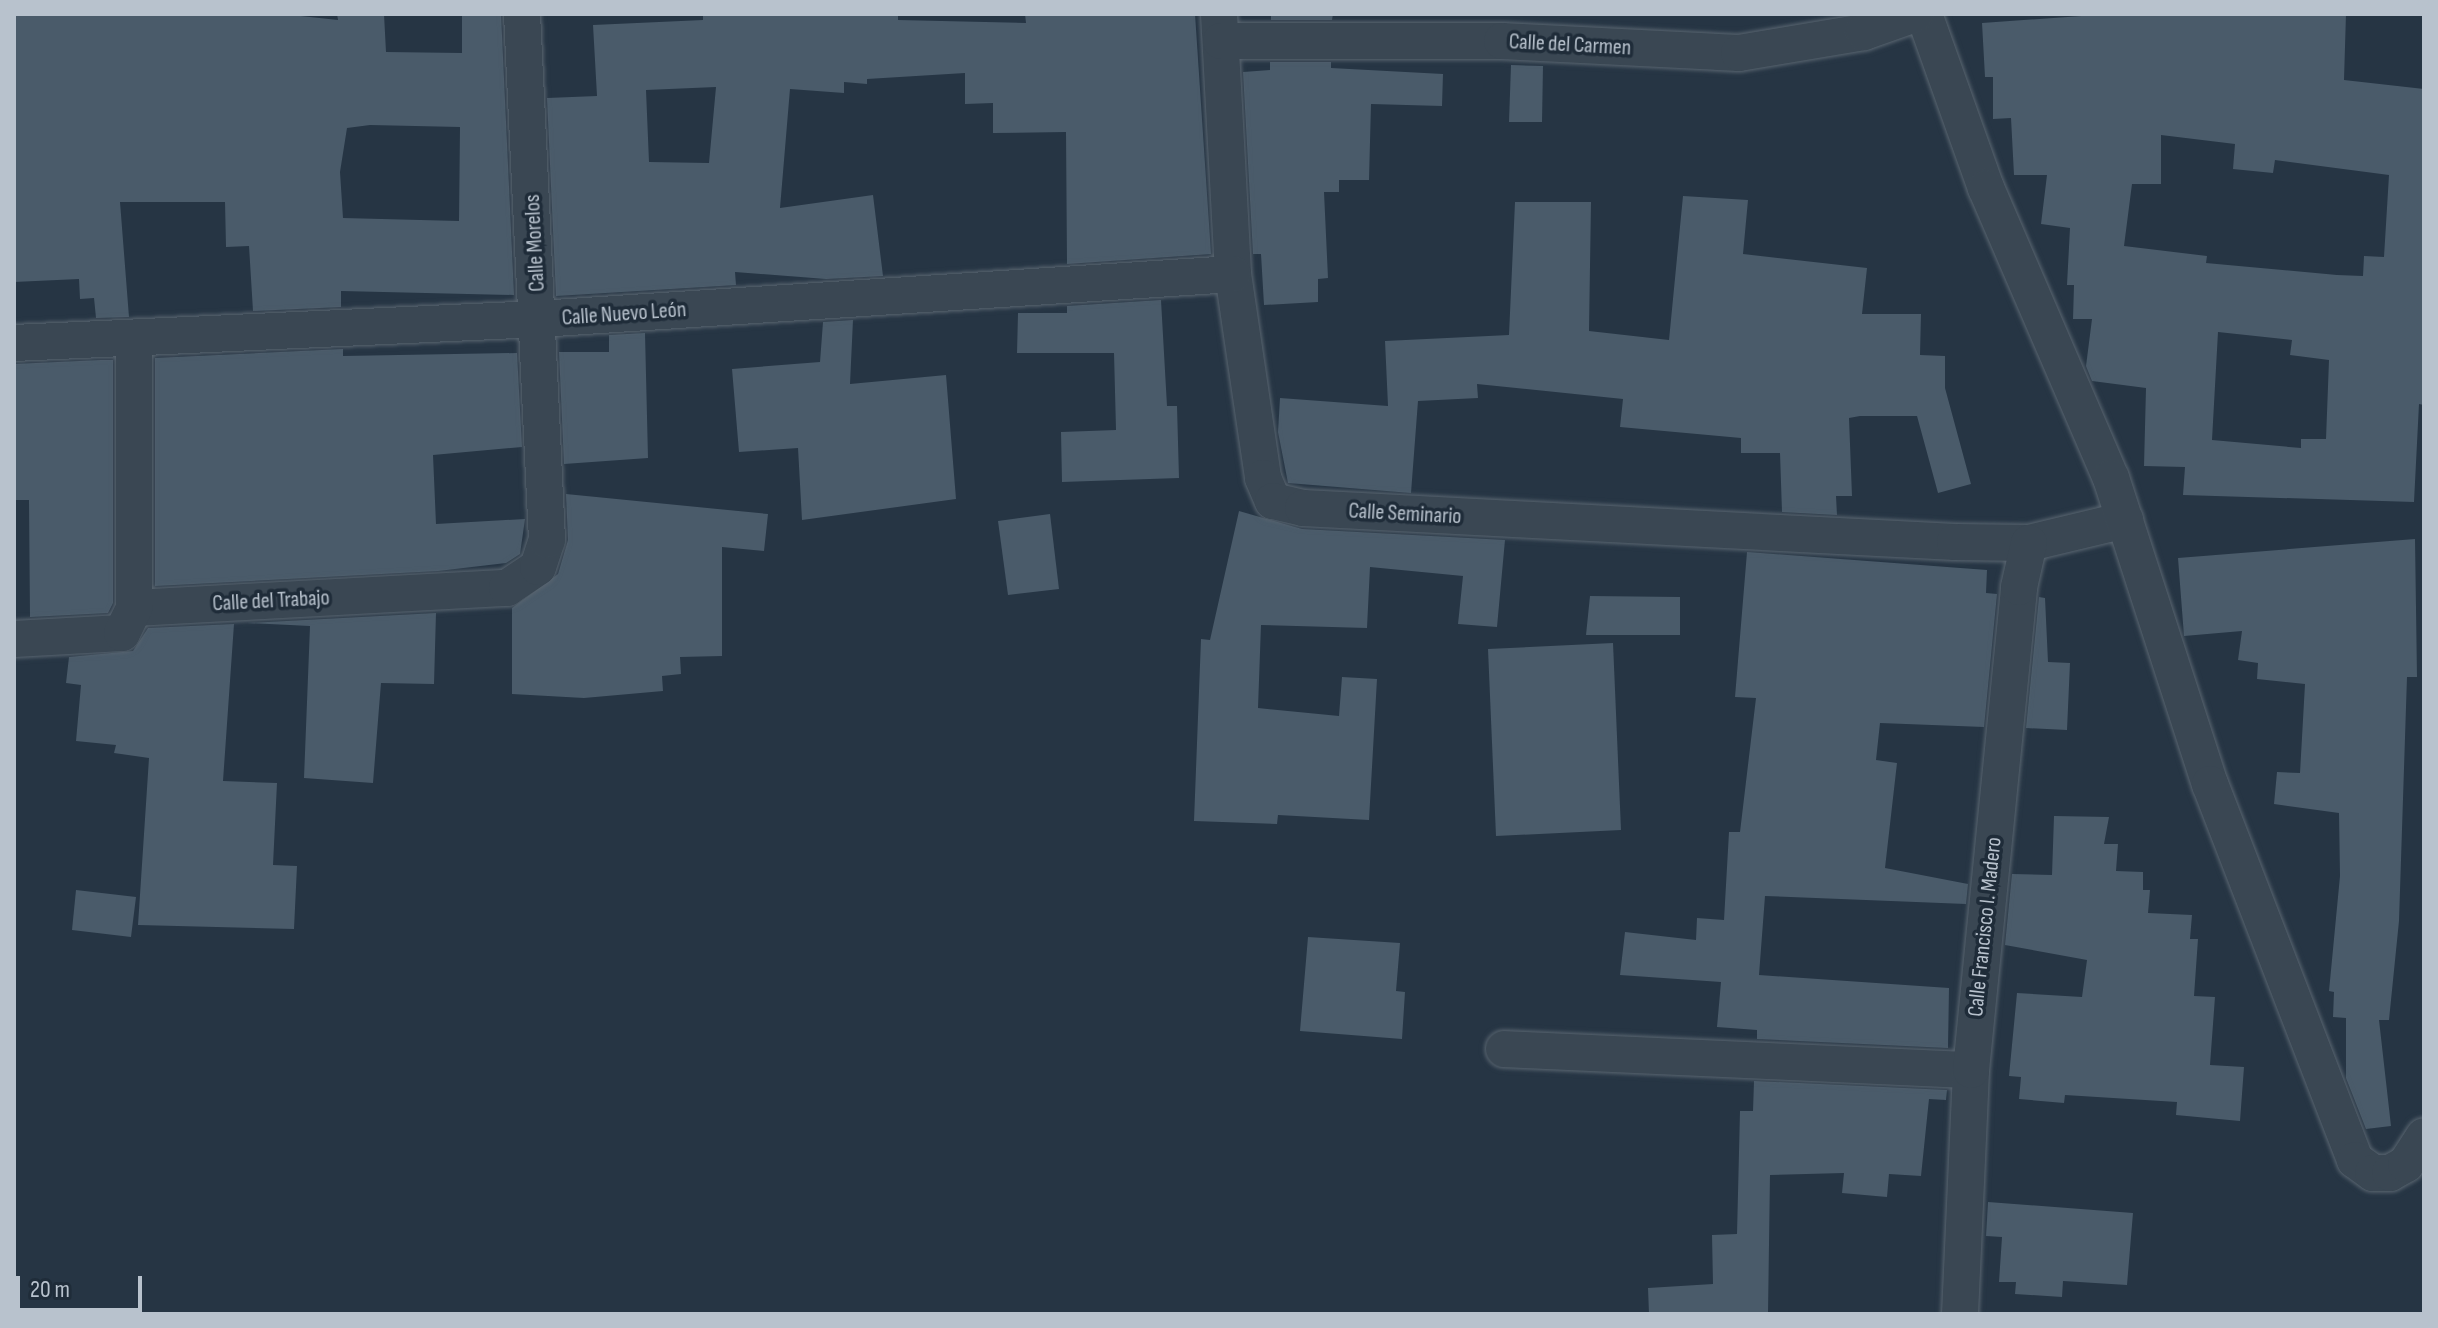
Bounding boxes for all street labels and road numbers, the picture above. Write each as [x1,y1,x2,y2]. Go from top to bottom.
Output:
street label: Calle del Carmen [1508,29,1632,61]
street label: Calle Morelos [519,194,551,292]
street label: Calle Nuevo León [561,296,687,332]
street label: Calle Seminario [1348,498,1462,530]
street label: Calle del Trabajo [212,585,330,617]
street label: Calle Francisco I. Madero [1962,836,2008,1018]

